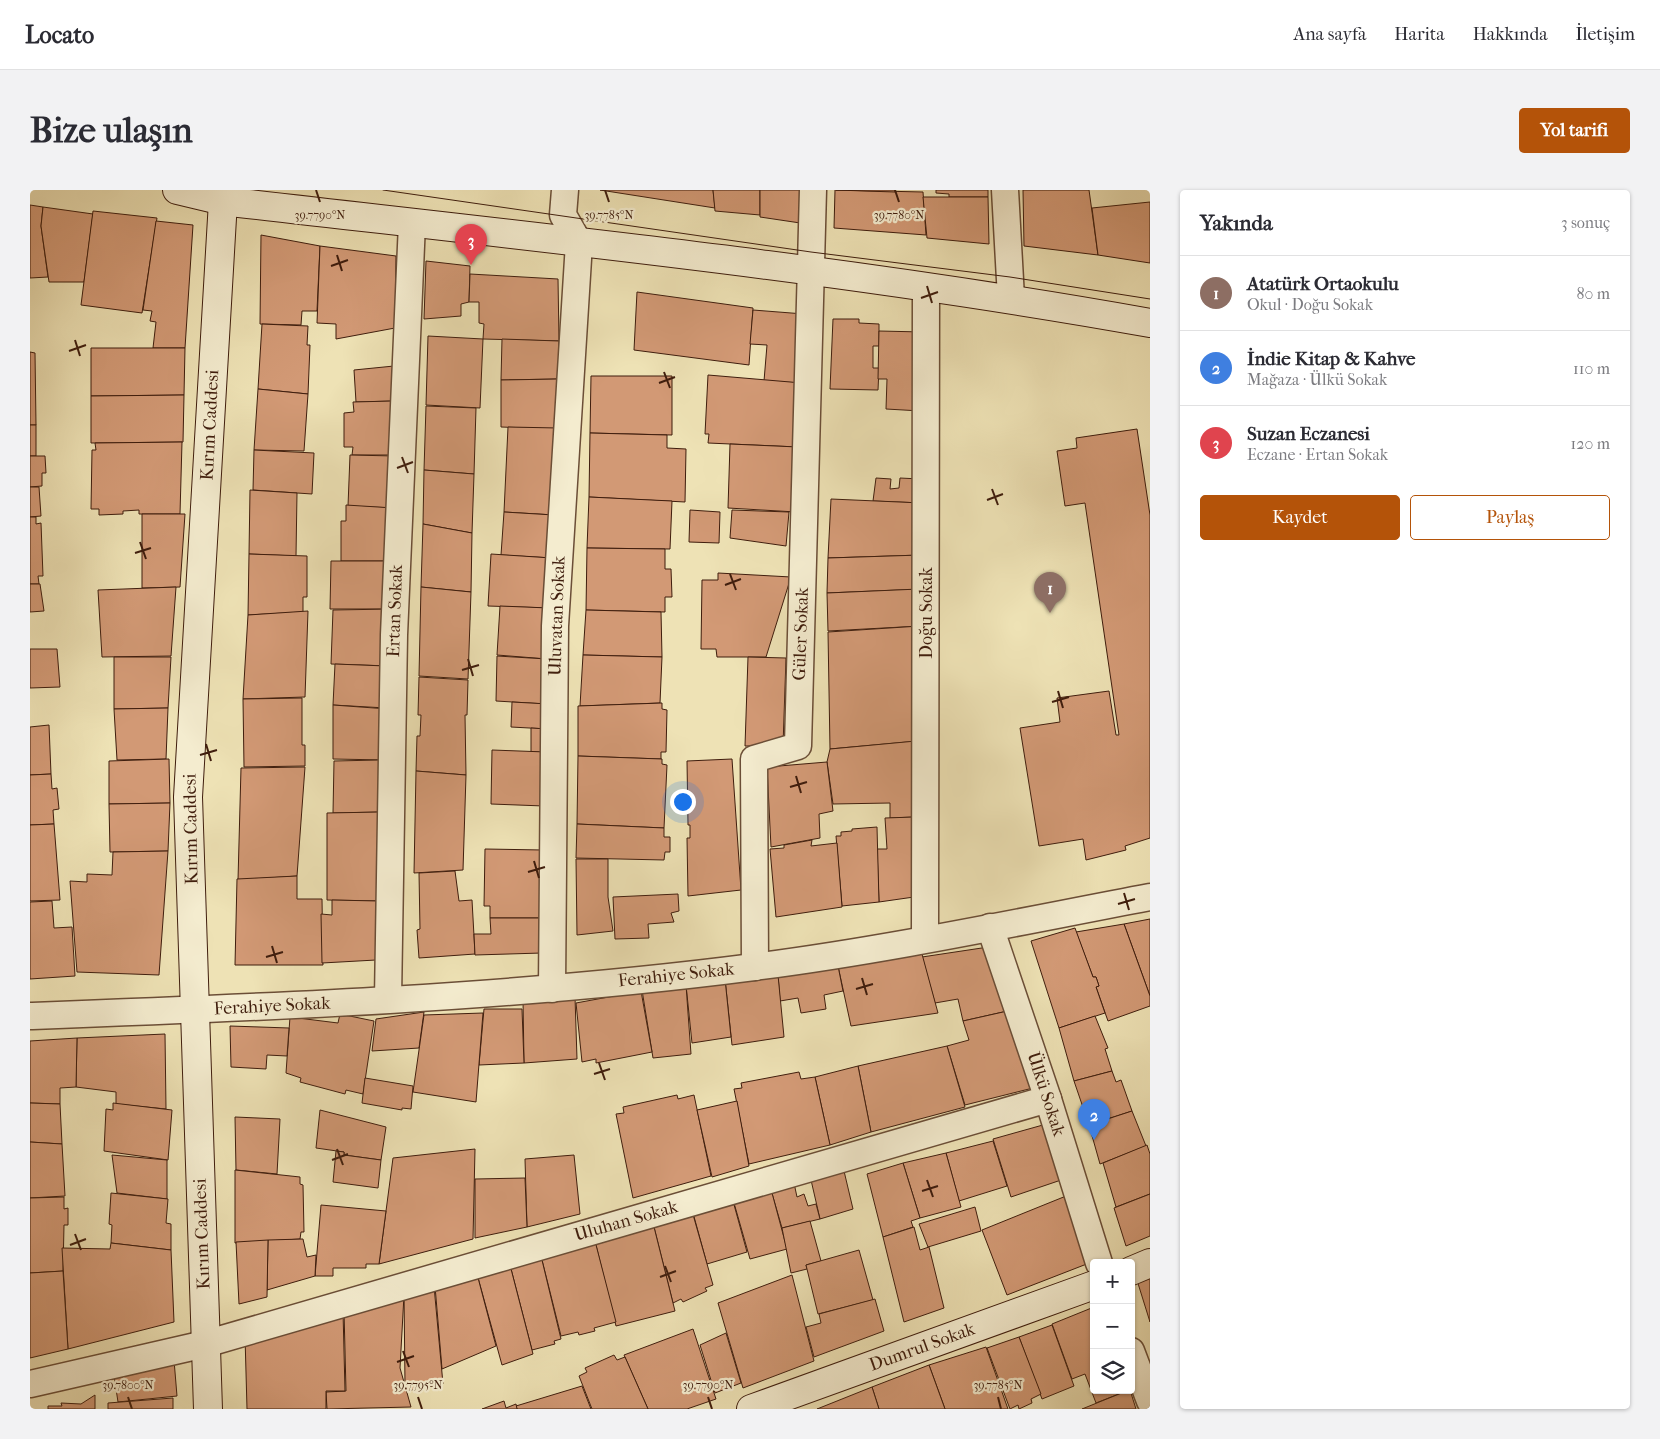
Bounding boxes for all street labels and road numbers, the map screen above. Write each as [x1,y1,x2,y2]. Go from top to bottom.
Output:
street label: Kırım Caddesi [197,368,223,481]
street label: Uluvatan Sokak [544,555,570,676]
street label: Ertan Sokak [383,563,407,658]
street label: Doğu Sokak [916,566,937,659]
street label: Güler Sokak [789,586,813,681]
street label: Kırım Caddesi [180,773,202,885]
street label: Ferahiye Sokak [617,958,736,992]
street label: Ferahiye Sokak [213,992,332,1020]
street label: Ülkü Sokak [1023,1049,1071,1140]
street label: Kırım Caddesi [190,1177,214,1290]
street label: Uluhan Sokak [572,1196,681,1246]
street label: Dumrul Sokak [866,1318,978,1376]

